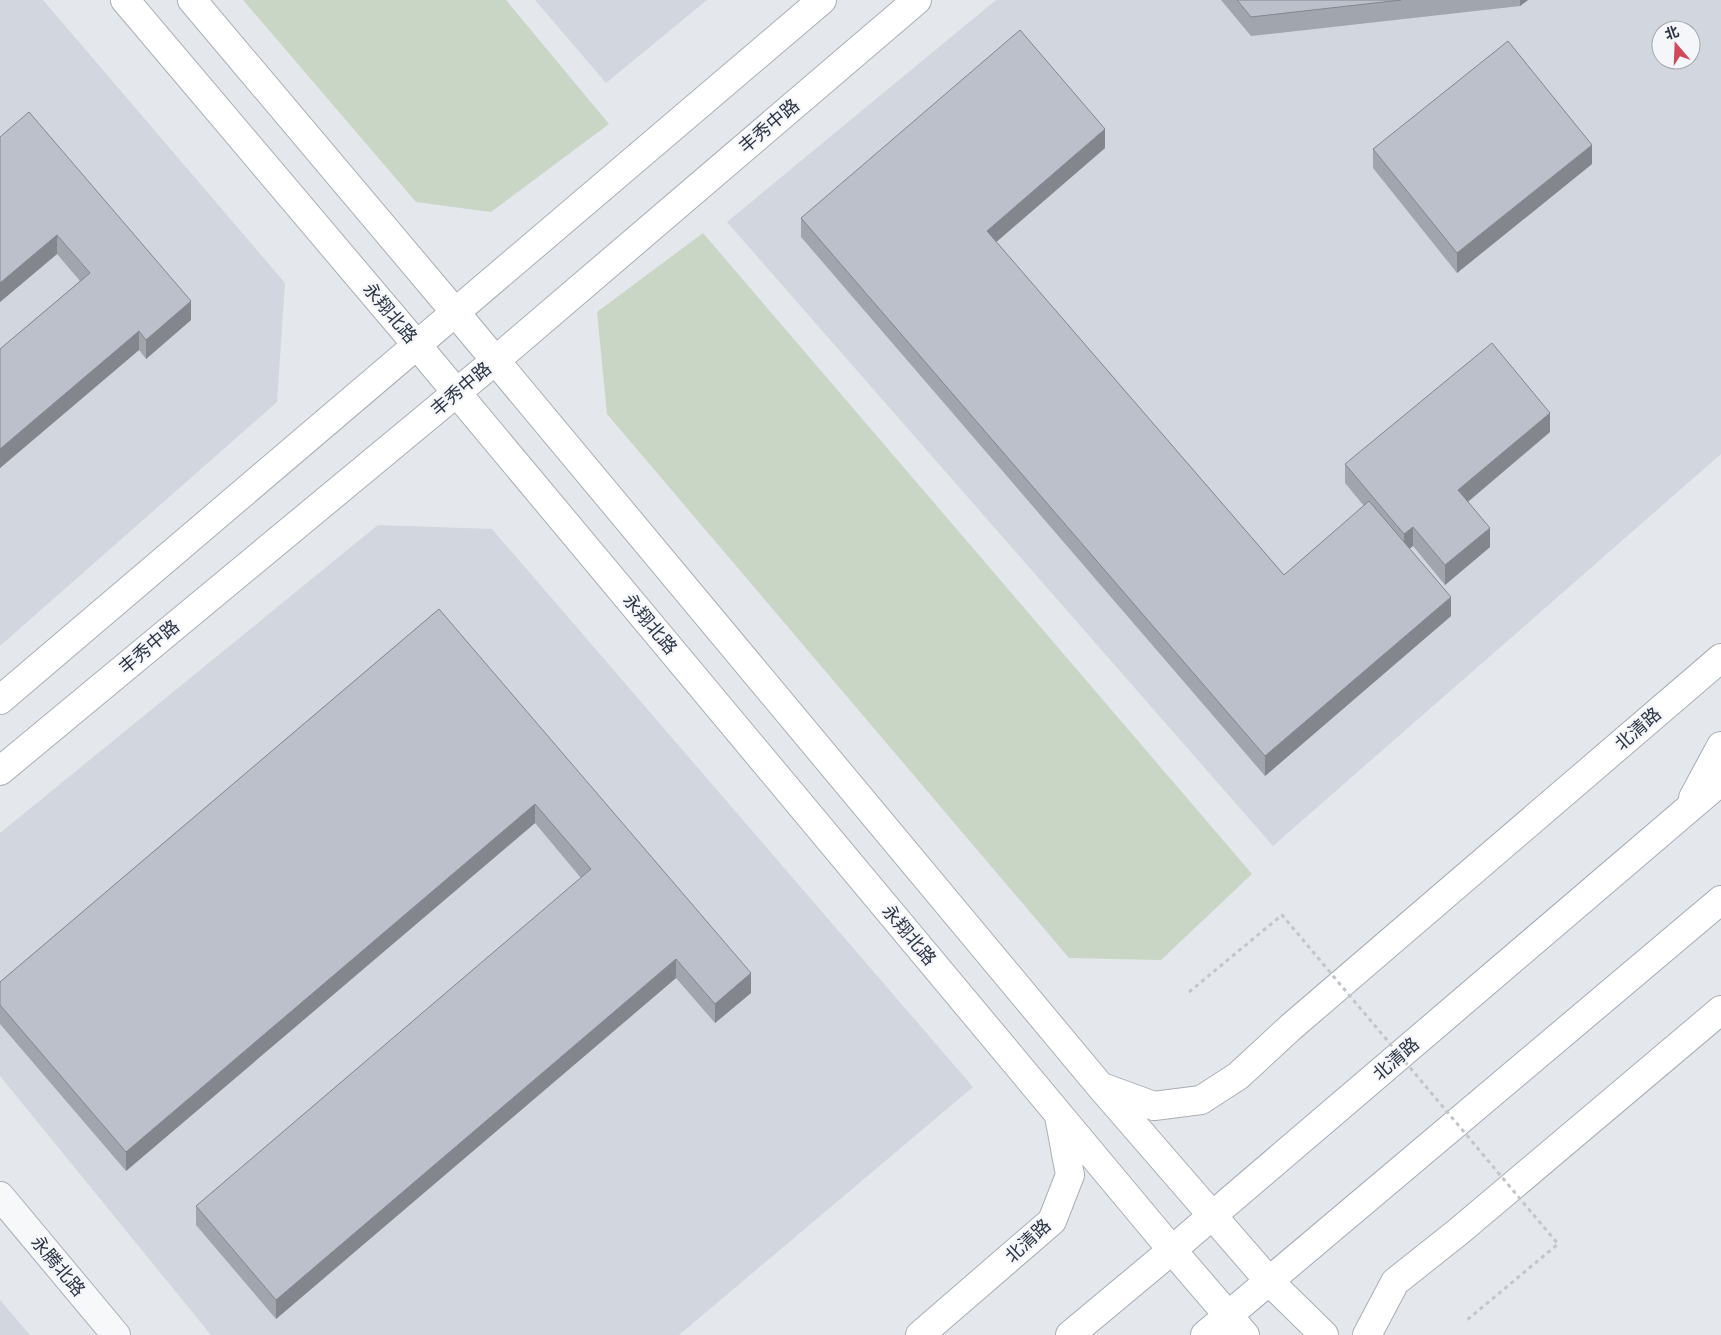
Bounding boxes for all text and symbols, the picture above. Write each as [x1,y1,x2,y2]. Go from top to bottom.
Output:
north arrow [1651,20,1701,70]
text: 北 [1662,21,1682,44]
street label: 丰秀中路 [733,93,805,159]
street label: 永翔北路 [357,277,423,349]
street label: 丰秀中路 [425,356,497,422]
street label: 永翔北路 [617,588,683,660]
street label: 丰秀中路 [113,614,185,680]
street label: 北清路 [1609,701,1667,757]
street label: 永翔北路 [876,899,942,971]
street label: 北清路 [1367,1031,1425,1087]
street label: 北清路 [999,1213,1057,1269]
street label: 永腾北路 [25,1230,91,1302]

